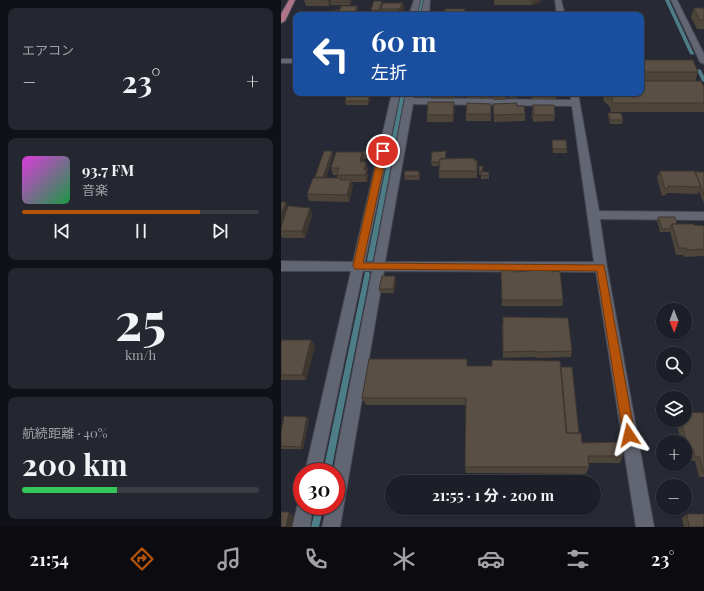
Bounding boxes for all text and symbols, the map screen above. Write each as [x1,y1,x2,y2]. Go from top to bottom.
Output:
text: 60 m [371,22,437,59]
icon: left [305,28,357,80]
text: エアコン [22,41,74,58]
text: 左折 [371,60,407,84]
text: 23° [122,61,161,101]
text: − [22,66,36,96]
text: + [246,66,259,96]
pin [366,134,400,168]
icon: arrive [372,140,394,162]
text: 93.7 FM [82,160,134,180]
text: 音楽 [82,181,108,198]
icon: previous [51,220,73,242]
icon: pause [130,220,152,242]
icon: next [209,220,231,242]
text: 25 [115,285,166,354]
north arrow [656,303,692,339]
map controls [656,303,692,515]
text: km/h [125,346,156,363]
button: search [656,347,692,383]
button: layers [656,391,692,427]
position arrow [608,414,650,456]
text: 航続距離 · 40% [22,424,108,441]
button: + [656,435,692,471]
text: 200 km [22,444,128,484]
speed limit sign: 30 [293,463,345,515]
button: − [656,479,692,515]
text: 21:55 · 1 分 · 200 m [432,485,554,505]
icon: directions [128,545,156,573]
icon: music [215,545,243,573]
icon: phone [302,545,330,573]
icon: climate [390,545,418,573]
icon: car [477,545,505,573]
icon: filters [564,545,592,573]
text: 21:54 [30,547,69,571]
text: 23° [651,547,674,571]

